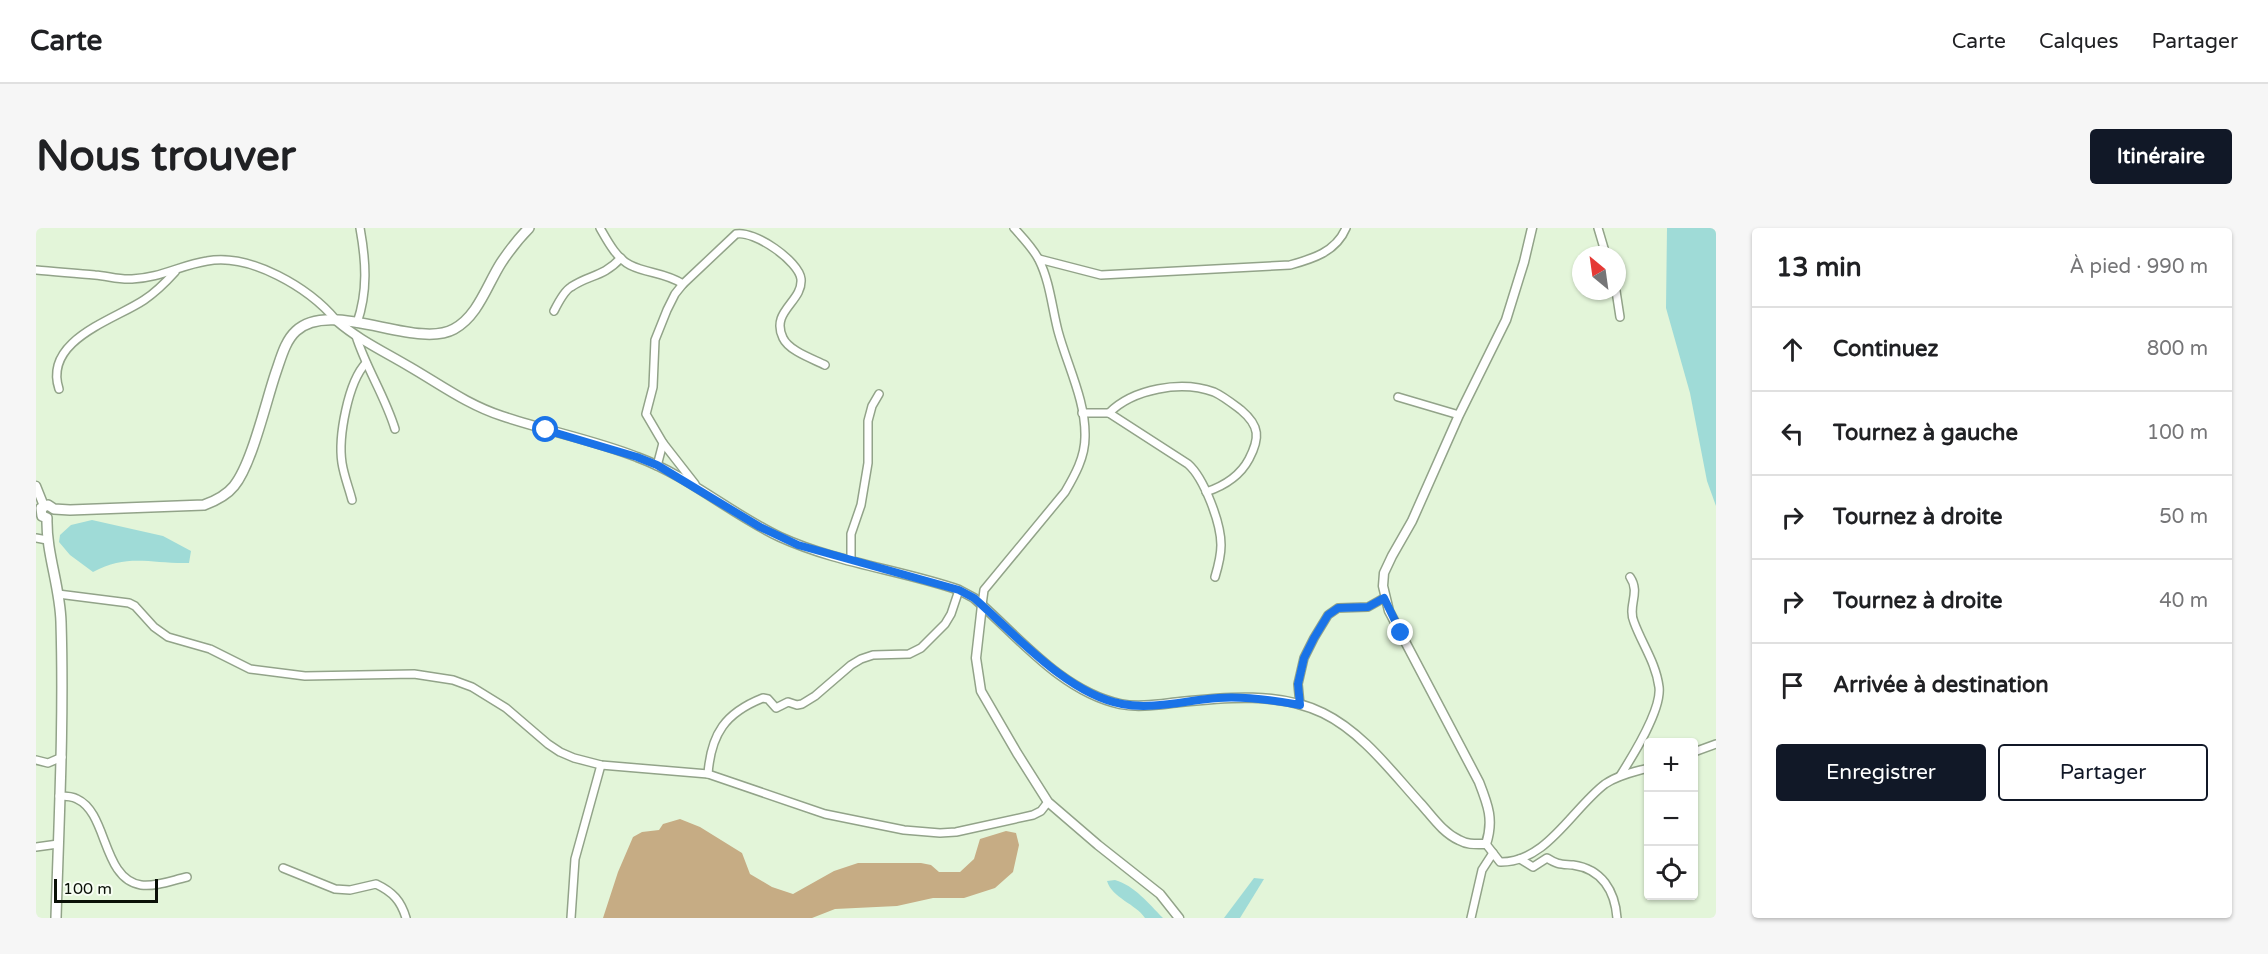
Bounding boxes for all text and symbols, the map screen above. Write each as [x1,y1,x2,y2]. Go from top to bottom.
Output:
text: Carte [30,24,102,58]
text: Carte [1952,29,2006,54]
text: Calques [2039,29,2119,54]
text: Partager [2152,29,2238,54]
button: Itinéraire [2090,129,2232,184]
text: Nous trouver [36,131,296,182]
north arrow [1572,246,1626,300]
text: 13 min [1776,252,1862,283]
text: À pied · 990 m [2070,255,2208,279]
icon: ahead [1776,333,1809,366]
text: Continuez [1833,336,1938,362]
text: 800 m [2147,337,2208,361]
route start [532,416,558,442]
icon: left [1776,417,1809,450]
text: Tournez à gauche [1833,420,2018,446]
text: 100 m [2147,421,2208,445]
icon: right [1776,501,1809,534]
text: Tournez à droite [1833,504,2002,530]
text: 50 m [2159,505,2208,529]
icon: right [1776,585,1809,618]
text: Tournez à droite [1833,588,2002,614]
text: 40 m [2159,589,2208,613]
route end [1387,619,1413,645]
icon: arrive [1776,669,1809,702]
text: Arrivée à destination [1833,672,2049,698]
map controls [1644,738,1698,900]
button: + [1644,738,1698,792]
button: Enregistrer [1776,744,1986,801]
button: Partager [1998,744,2208,801]
button: − [1644,792,1698,846]
button: locate [1644,846,1698,900]
scale bar [54,876,158,904]
text: 100 m [63,879,112,899]

